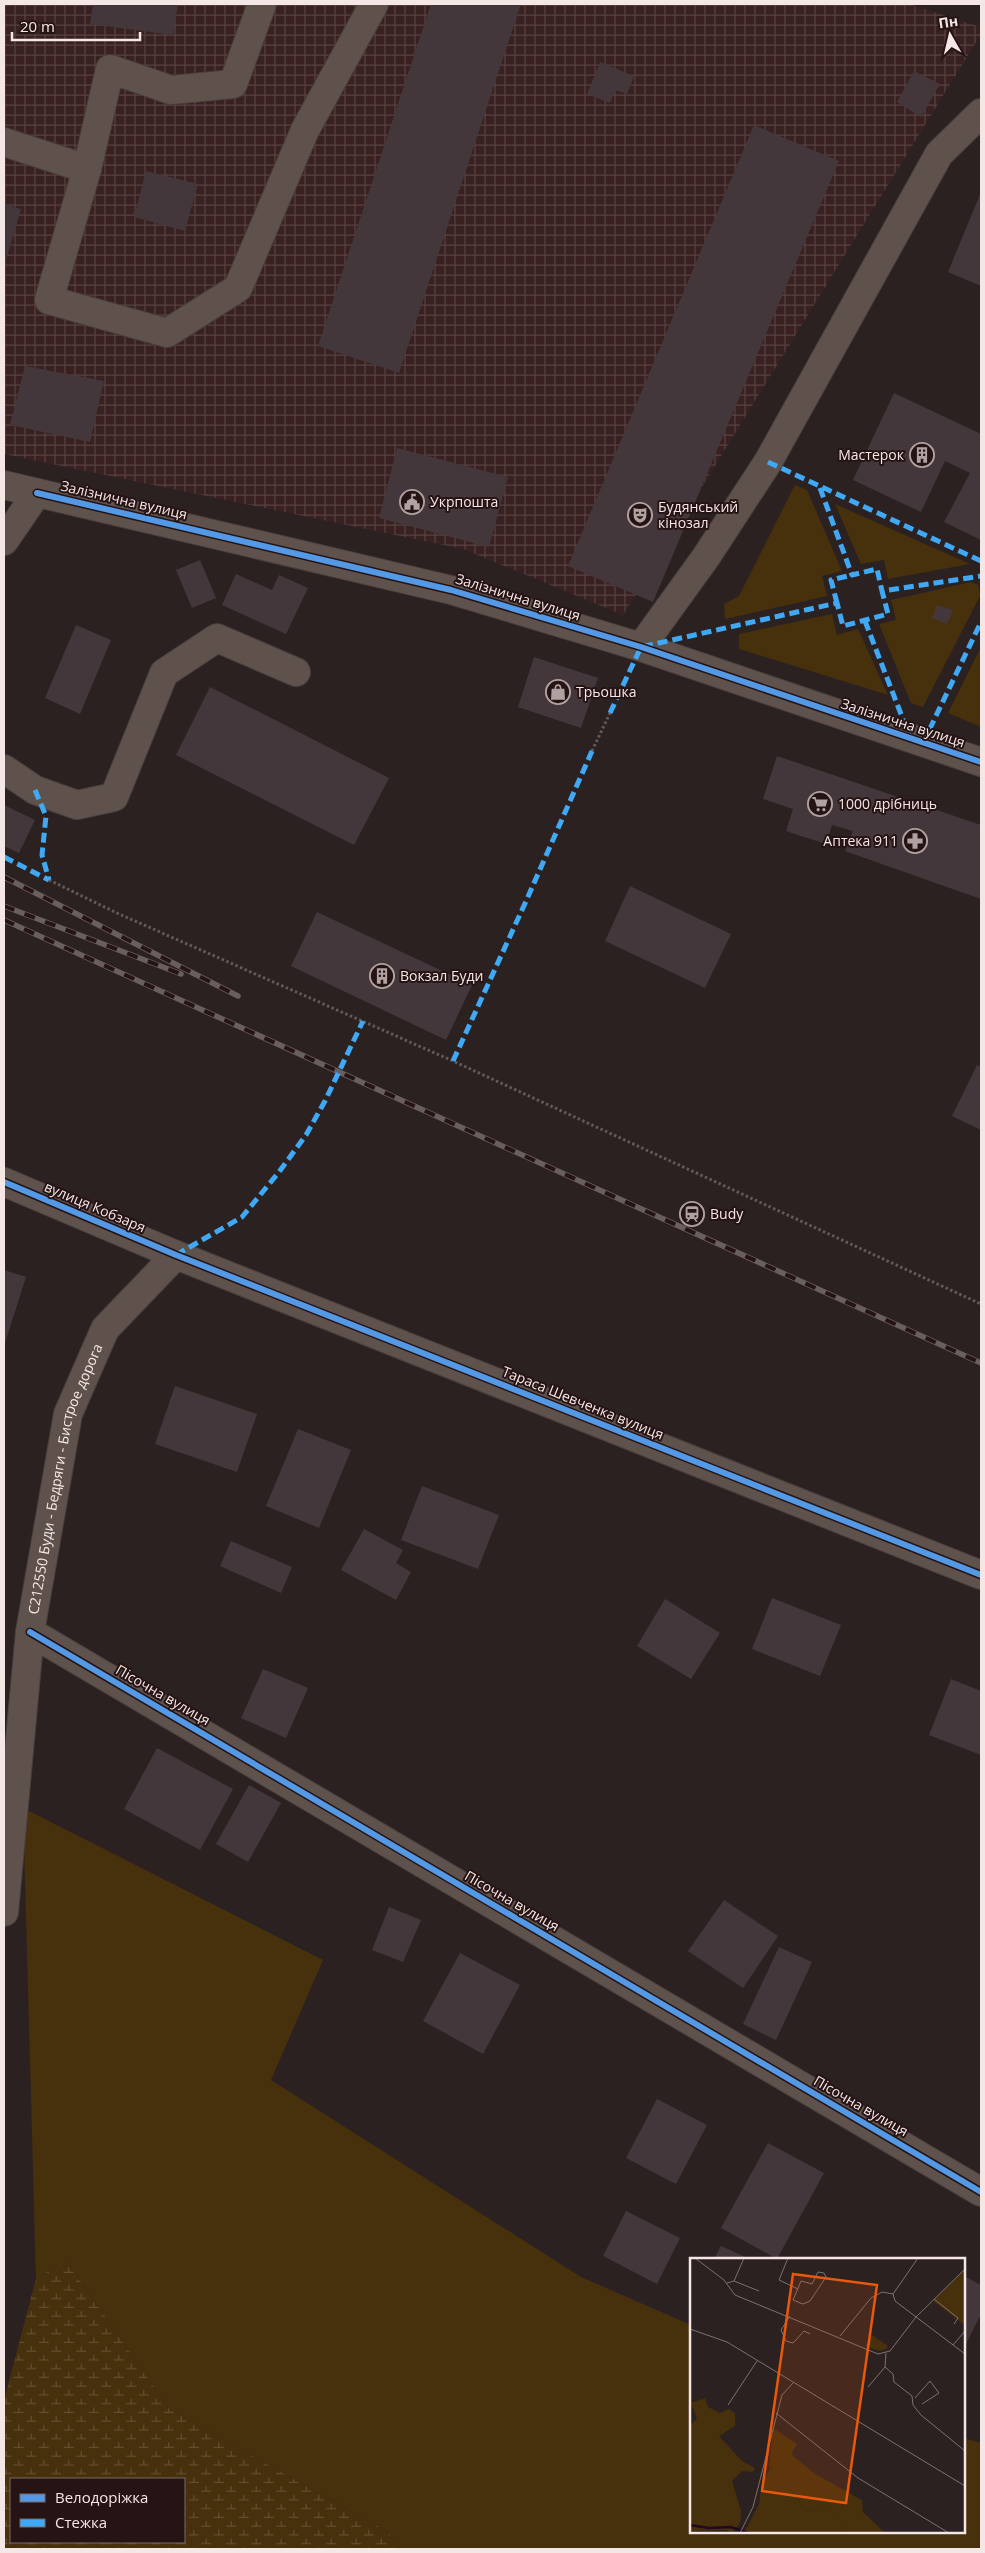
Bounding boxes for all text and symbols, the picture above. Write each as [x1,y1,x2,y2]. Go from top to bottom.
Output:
scale bar [12,10,140,42]
north arrow [925,10,975,60]
text: Пн [937,11,959,32]
text: 20 m [20,16,55,36]
building icon: Мастерок [909,442,935,468]
place label: Мастерок [838,445,905,464]
street label: Залізнична вулиця [59,476,189,523]
public building icon: Укрпошта [399,489,425,515]
place label: Укрпошта [430,492,498,511]
place label: Будянський кінозал [658,497,738,532]
theatre icon: Будянський кінозал [627,502,653,528]
street label: Залізнична вулиця [454,569,583,625]
shop icon: Трьошка [545,679,571,705]
place label: Трьошка [576,682,636,701]
street label: Залізнична вулиця [839,694,968,752]
supermarket icon: 1000 дрібниць [807,791,833,817]
place label: 1000 дрібниць [838,794,937,813]
pharmacy icon: Аптека 911 [902,828,928,854]
place label: Аптека 911 [823,831,898,850]
building icon: Вокзал Буди [369,963,395,989]
place label: Вокзал Буди [400,966,483,985]
street label: вулиця Кобзаря [42,1177,149,1236]
station icon: Budy [679,1201,705,1227]
place label: Budy [710,1204,744,1223]
street label: С212550 Буди - Бедряги - Бистрое дорога [23,1340,107,1616]
street label: Тараса Шевченка вулиця [500,1361,667,1444]
street label: Пісочна вулиця [113,1660,214,1729]
street label: Пісочна вулиця [462,1866,563,1935]
street label: Пісочна вулиця [811,2071,912,2140]
inset map [690,2258,965,2533]
legend [10,2478,185,2543]
text: Велодоріжка [55,2487,148,2507]
text: Стежка [55,2512,107,2532]

